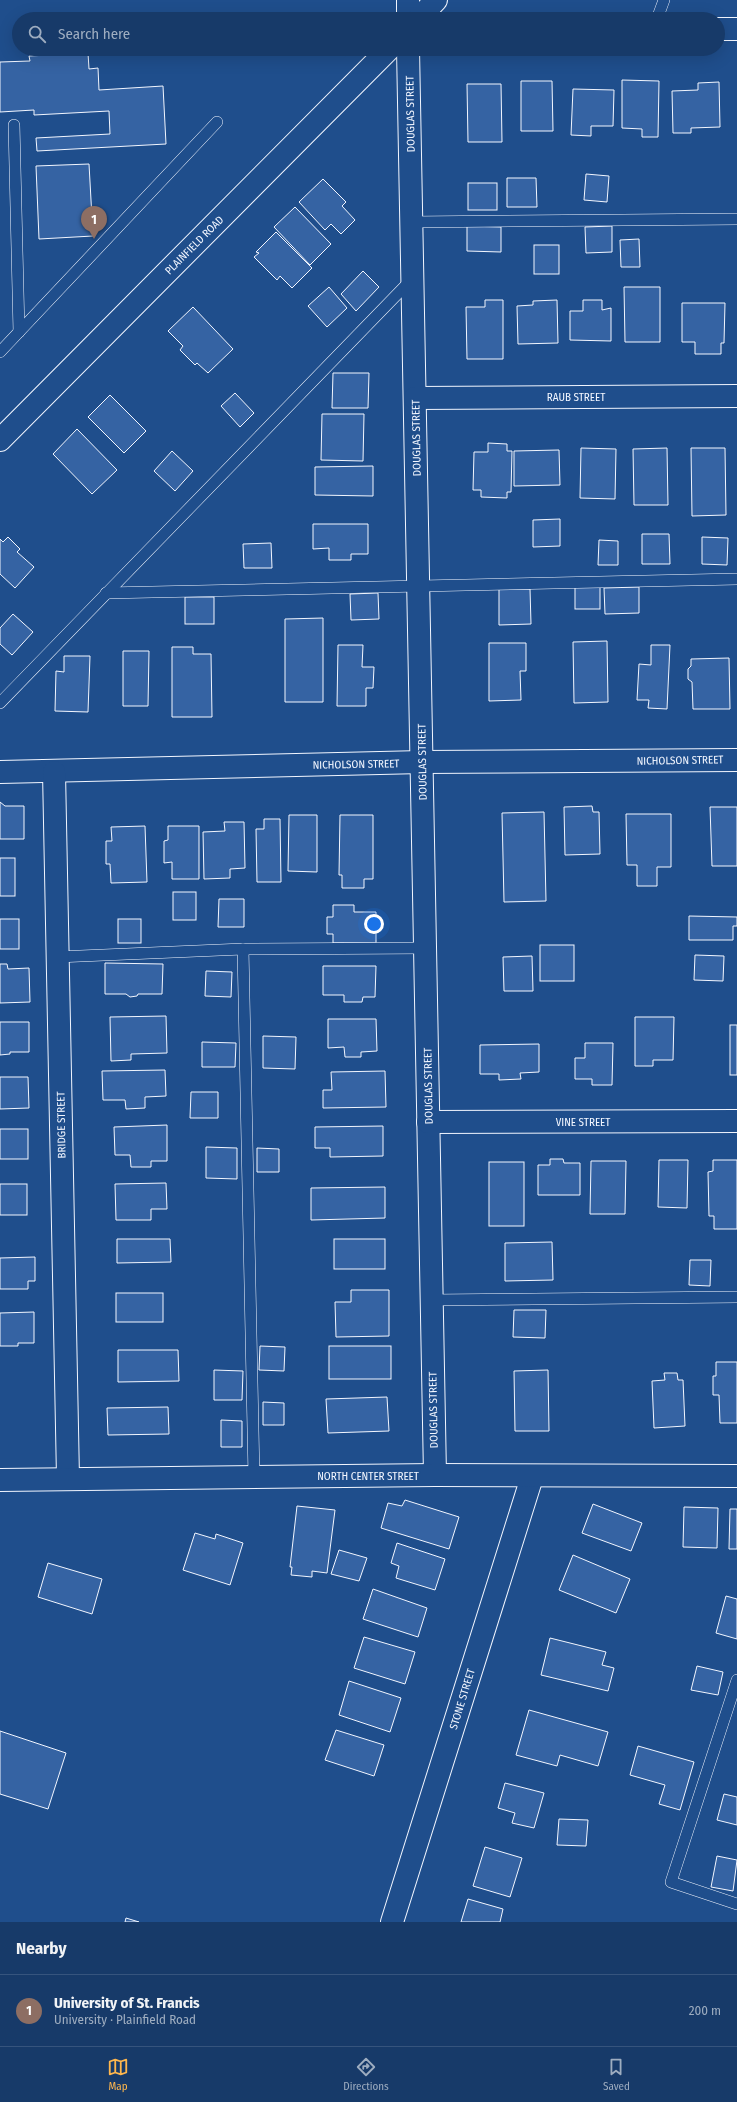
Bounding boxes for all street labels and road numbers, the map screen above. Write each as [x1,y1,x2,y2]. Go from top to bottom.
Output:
street label: DOUGLAS STREET [403,75,418,152]
street label: PLAINFIELD ROAD [162,213,226,277]
street label: RAUB STREET [547,391,606,404]
street label: DOUGLAS STREET [409,399,424,476]
street label: DOUGLAS STREET [415,723,430,800]
street label: NICHOLSON STREET [637,753,724,768]
street label: NICHOLSON STREET [313,757,400,772]
street label: DOUGLAS STREET [421,1047,436,1124]
street label: BRIDGE STREET [54,1090,69,1159]
street label: VINE STREET [556,1116,611,1129]
street label: DOUGLAS STREET [426,1371,441,1448]
street label: NORTH CENTER STREET [317,1470,420,1483]
street label: STONE STREET [447,1666,478,1731]

